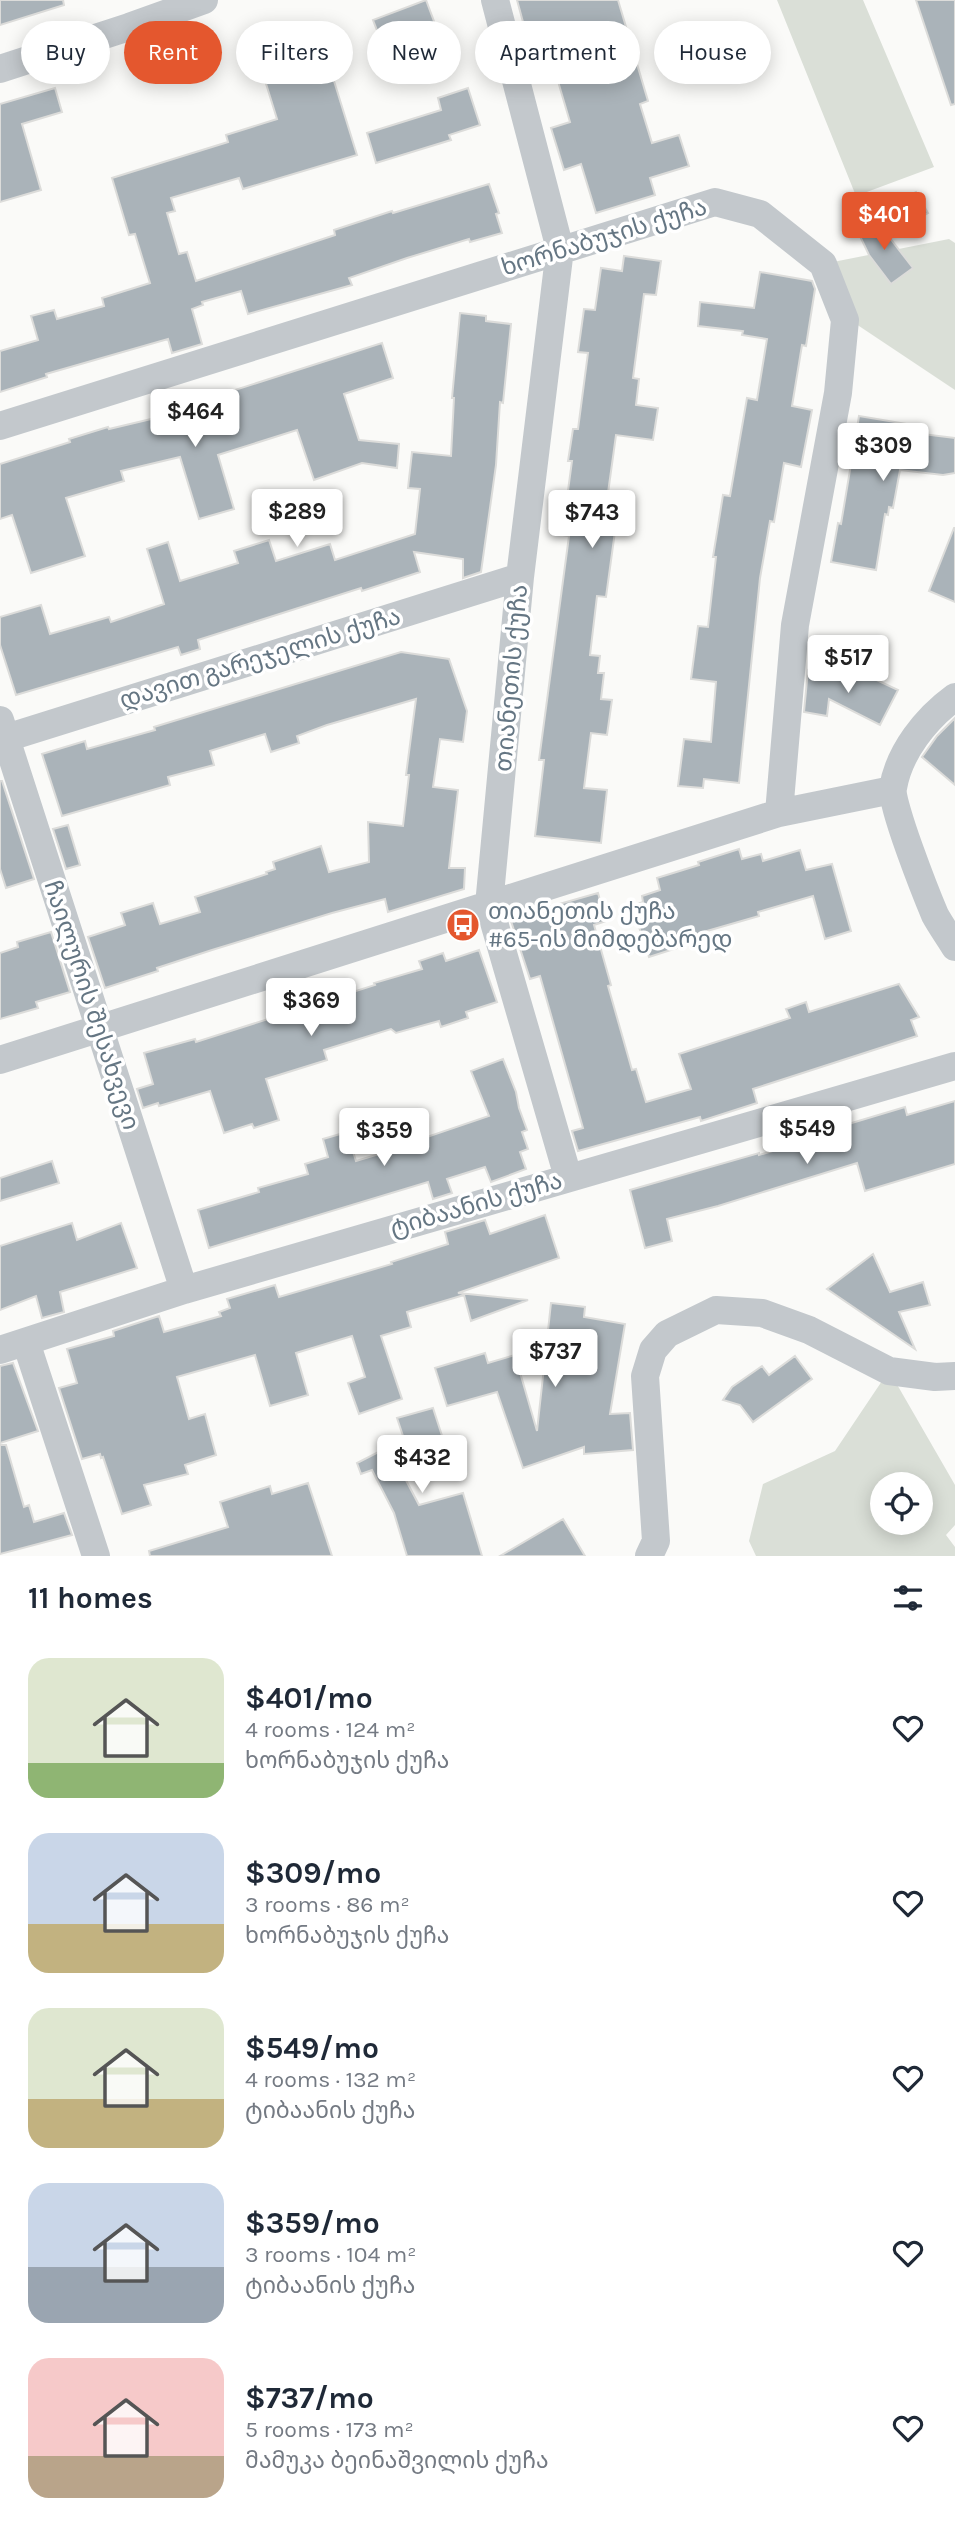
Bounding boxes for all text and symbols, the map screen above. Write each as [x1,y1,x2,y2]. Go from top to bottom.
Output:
chip: Buy [21,21,110,84]
chip: Rent [124,21,222,84]
chip: Filters [236,21,353,84]
chip: New [367,21,461,84]
chip: Apartment [475,21,640,84]
chip: House [654,21,771,84]
street label: ხორნაბუჯის ქუჩა [498,192,710,282]
pin: $401 [843,192,925,252]
text: $401 [858,201,910,228]
pin: $464 [154,390,236,449]
text: $464 [166,398,224,425]
pin: $309 [842,424,924,483]
text: $309 [854,432,912,459]
pin: $289 [256,490,338,549]
pin: $743 [551,490,633,550]
text: $289 [268,498,326,525]
text: $743 [564,499,620,526]
street label: თიანეთის ქუჩა [489,583,533,773]
street label: დავით გარეჯელის ქუჩა [116,602,404,714]
pin: $517 [807,636,889,695]
text: $517 [824,644,872,671]
street label: ჩაილურის შესახვევი [38,877,146,1133]
place label: თიანეთის ქუჩა #65-ის მიმდებარედ [488,897,732,953]
bus stop icon: თიანეთის ქუჩა #65-ის მიმდებარედ [444,906,482,944]
pin: $369 [270,978,352,1038]
text: $369 [282,987,340,1014]
pin: $549 [766,1106,848,1166]
pin: $359 [343,1108,425,1168]
text: $549 [779,1115,835,1142]
text: $359 [355,1117,413,1144]
street label: ტიბაანის ქუჩა [387,1166,565,1242]
pin: $737 [514,1330,596,1389]
text: $737 [528,1338,582,1365]
pin: $432 [381,1436,463,1495]
text: $432 [393,1444,451,1471]
map controls [870,1472,933,1535]
button: locate [870,1472,933,1535]
icon: filters [889,1579,927,1617]
text: 11 homes [28,1580,153,1616]
text: $401/mo [245,1680,373,1716]
icon: home [84,1686,168,1770]
icon: heart [889,1709,927,1747]
text: 4 rooms · 124 m² [245,1716,415,1743]
text: ხორნაბუჯის ქუჩა [245,1747,449,1774]
text: $309/mo [245,1855,381,1891]
icon: home [84,1861,168,1945]
icon: heart [889,1884,927,1922]
text: 3 rooms · 86 m² [245,1891,410,1918]
text: ხორნაბუჯის ქუჩა [245,1922,449,1949]
text: $549/mo [245,2030,379,2066]
icon: home [84,2036,168,2120]
icon: heart [889,2059,927,2097]
text: 4 rooms · 132 m² [245,2066,416,2093]
text: ტიბაანის ქუჩა [245,2097,415,2124]
text: $359/mo [245,2205,380,2241]
icon: home [84,2211,168,2295]
icon: heart [889,2234,927,2272]
text: 3 rooms · 104 m² [245,2241,416,2268]
text: ტიბაანის ქუჩა [245,2272,415,2299]
text: $737/mo [245,2380,374,2416]
icon: home [84,2386,168,2470]
icon: heart [889,2409,927,2447]
text: 5 rooms · 173 m² [245,2416,414,2443]
text: მამუკა ბეინაშვილის ქუჩა [245,2447,549,2474]

